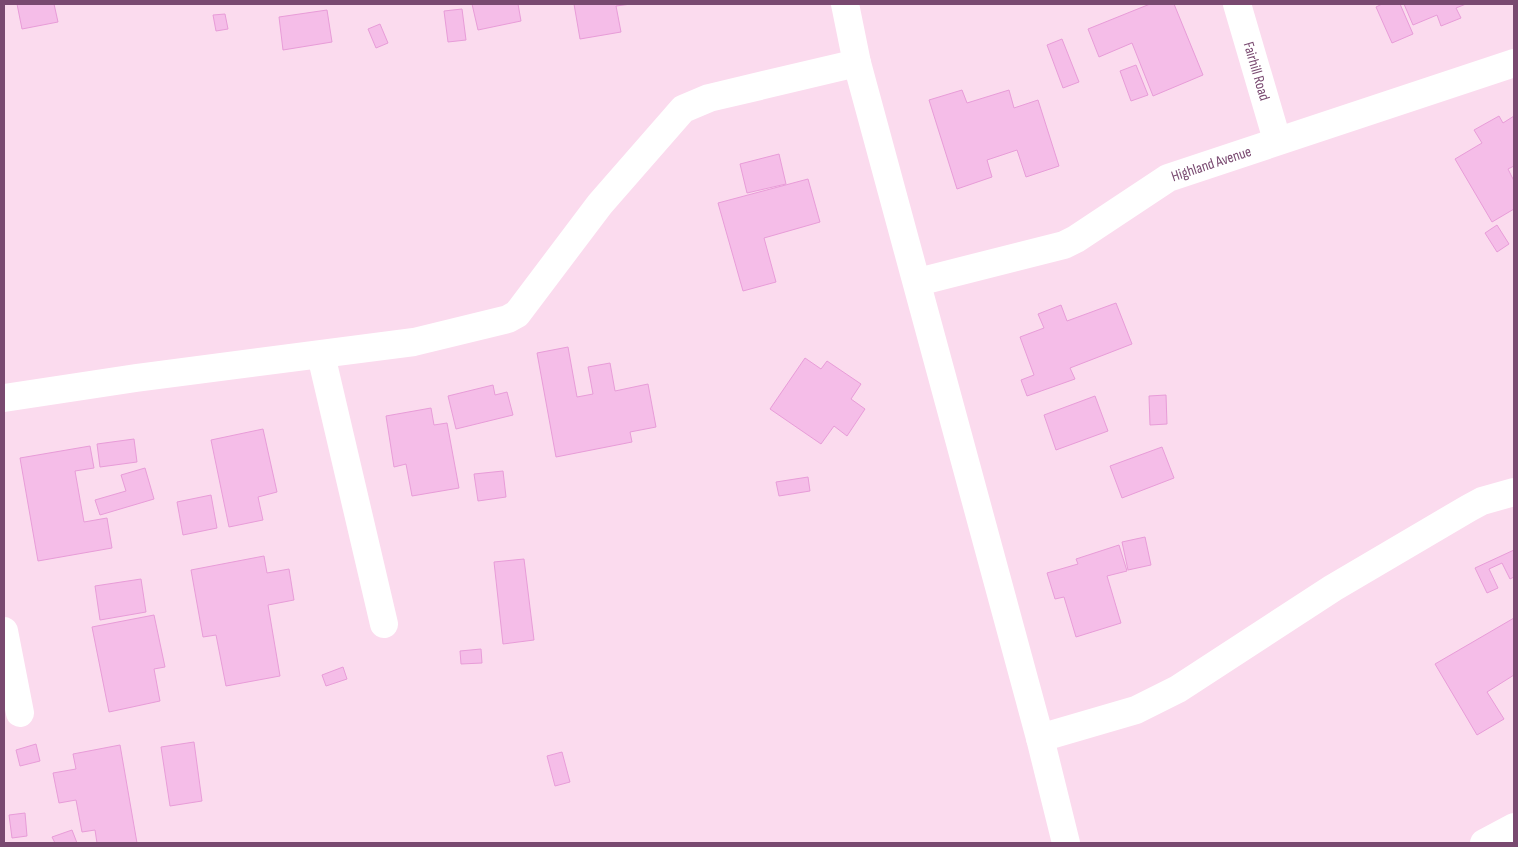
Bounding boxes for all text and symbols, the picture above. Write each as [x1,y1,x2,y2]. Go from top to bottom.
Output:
street label: Fairhill Road [1239,40,1274,103]
street label: Highland Avenue [1169,142,1254,186]

